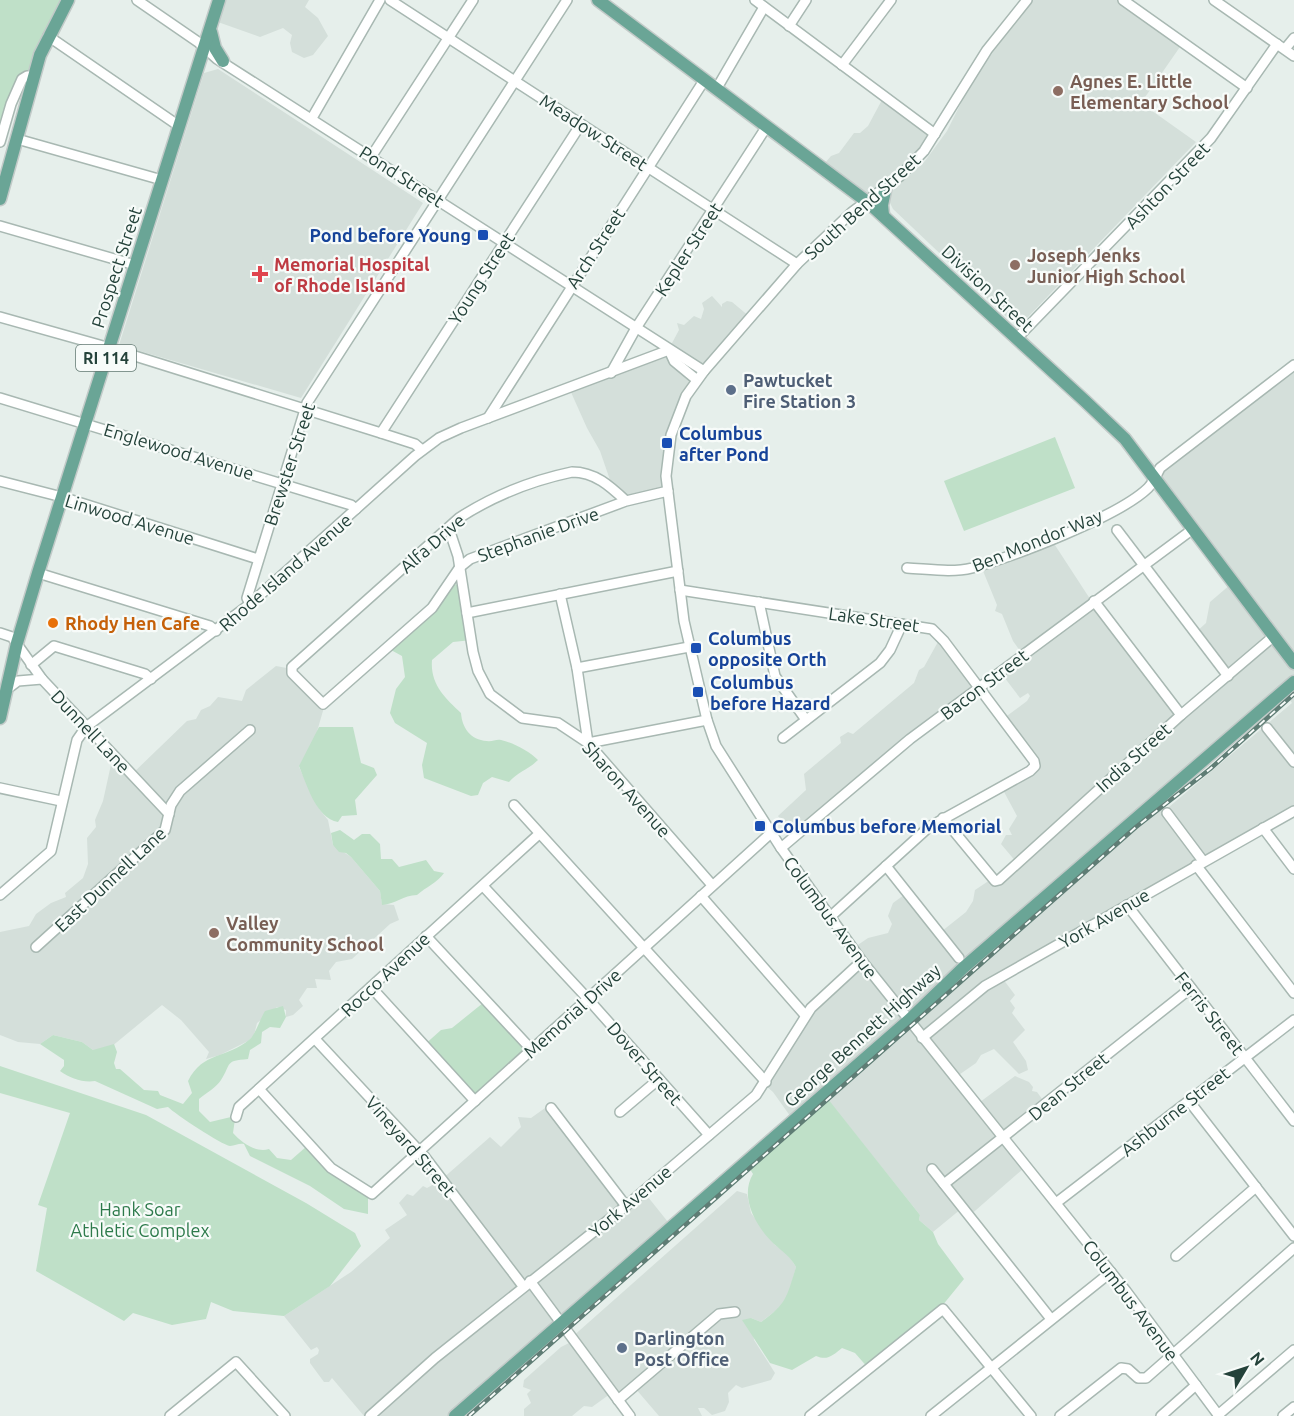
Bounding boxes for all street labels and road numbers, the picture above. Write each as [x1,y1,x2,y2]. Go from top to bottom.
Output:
street label: Meadow Street [536,90,652,174]
street label: Ashton Street [1121,138,1213,232]
street label: Pond Street [356,141,448,211]
street label: South Bend Street [800,149,924,263]
street label: Kepler Street [650,199,726,299]
street label: Prospect Street [87,204,145,330]
street label: Arch Street [562,204,628,292]
street label: Young Street [444,228,518,328]
street label: Division Street [938,241,1038,335]
road number: RI 114 [76,345,136,371]
street label: Brewster Street [260,400,318,528]
street label: Englewood Avenue [102,419,256,483]
street label: Linwood Avenue [63,490,197,548]
street label: Stephanie Drive [475,503,601,565]
street label: Ben Mondor Way [969,505,1105,575]
street label: Rhode Island Avenue [215,509,355,635]
street label: Alfa Drive [396,509,468,577]
street label: Lake Street [827,603,921,635]
street label: Bacon Street [936,645,1032,723]
street label: Dunnell Lane [48,686,134,776]
street label: India Street [1092,718,1174,796]
street label: Sharon Avenue [579,737,675,841]
street label: East Dunnell Lane [51,823,169,935]
street label: Columbus Avenue [780,852,882,982]
street label: York Avenue [1055,884,1153,952]
street label: Rocco Avenue [337,928,433,1020]
street label: George Bennett Highway [780,959,944,1110]
street label: Memorial Drive [519,964,625,1062]
street label: Ferris Street [1171,968,1249,1058]
street label: Dover Street [604,1018,686,1108]
street label: Dean Street [1024,1048,1112,1124]
street label: Ashburne Street [1117,1062,1233,1160]
street label: Vineyard Street [362,1092,460,1200]
street label: York Avenue [585,1161,675,1241]
street label: Columbus Avenue [1079,1236,1183,1364]

